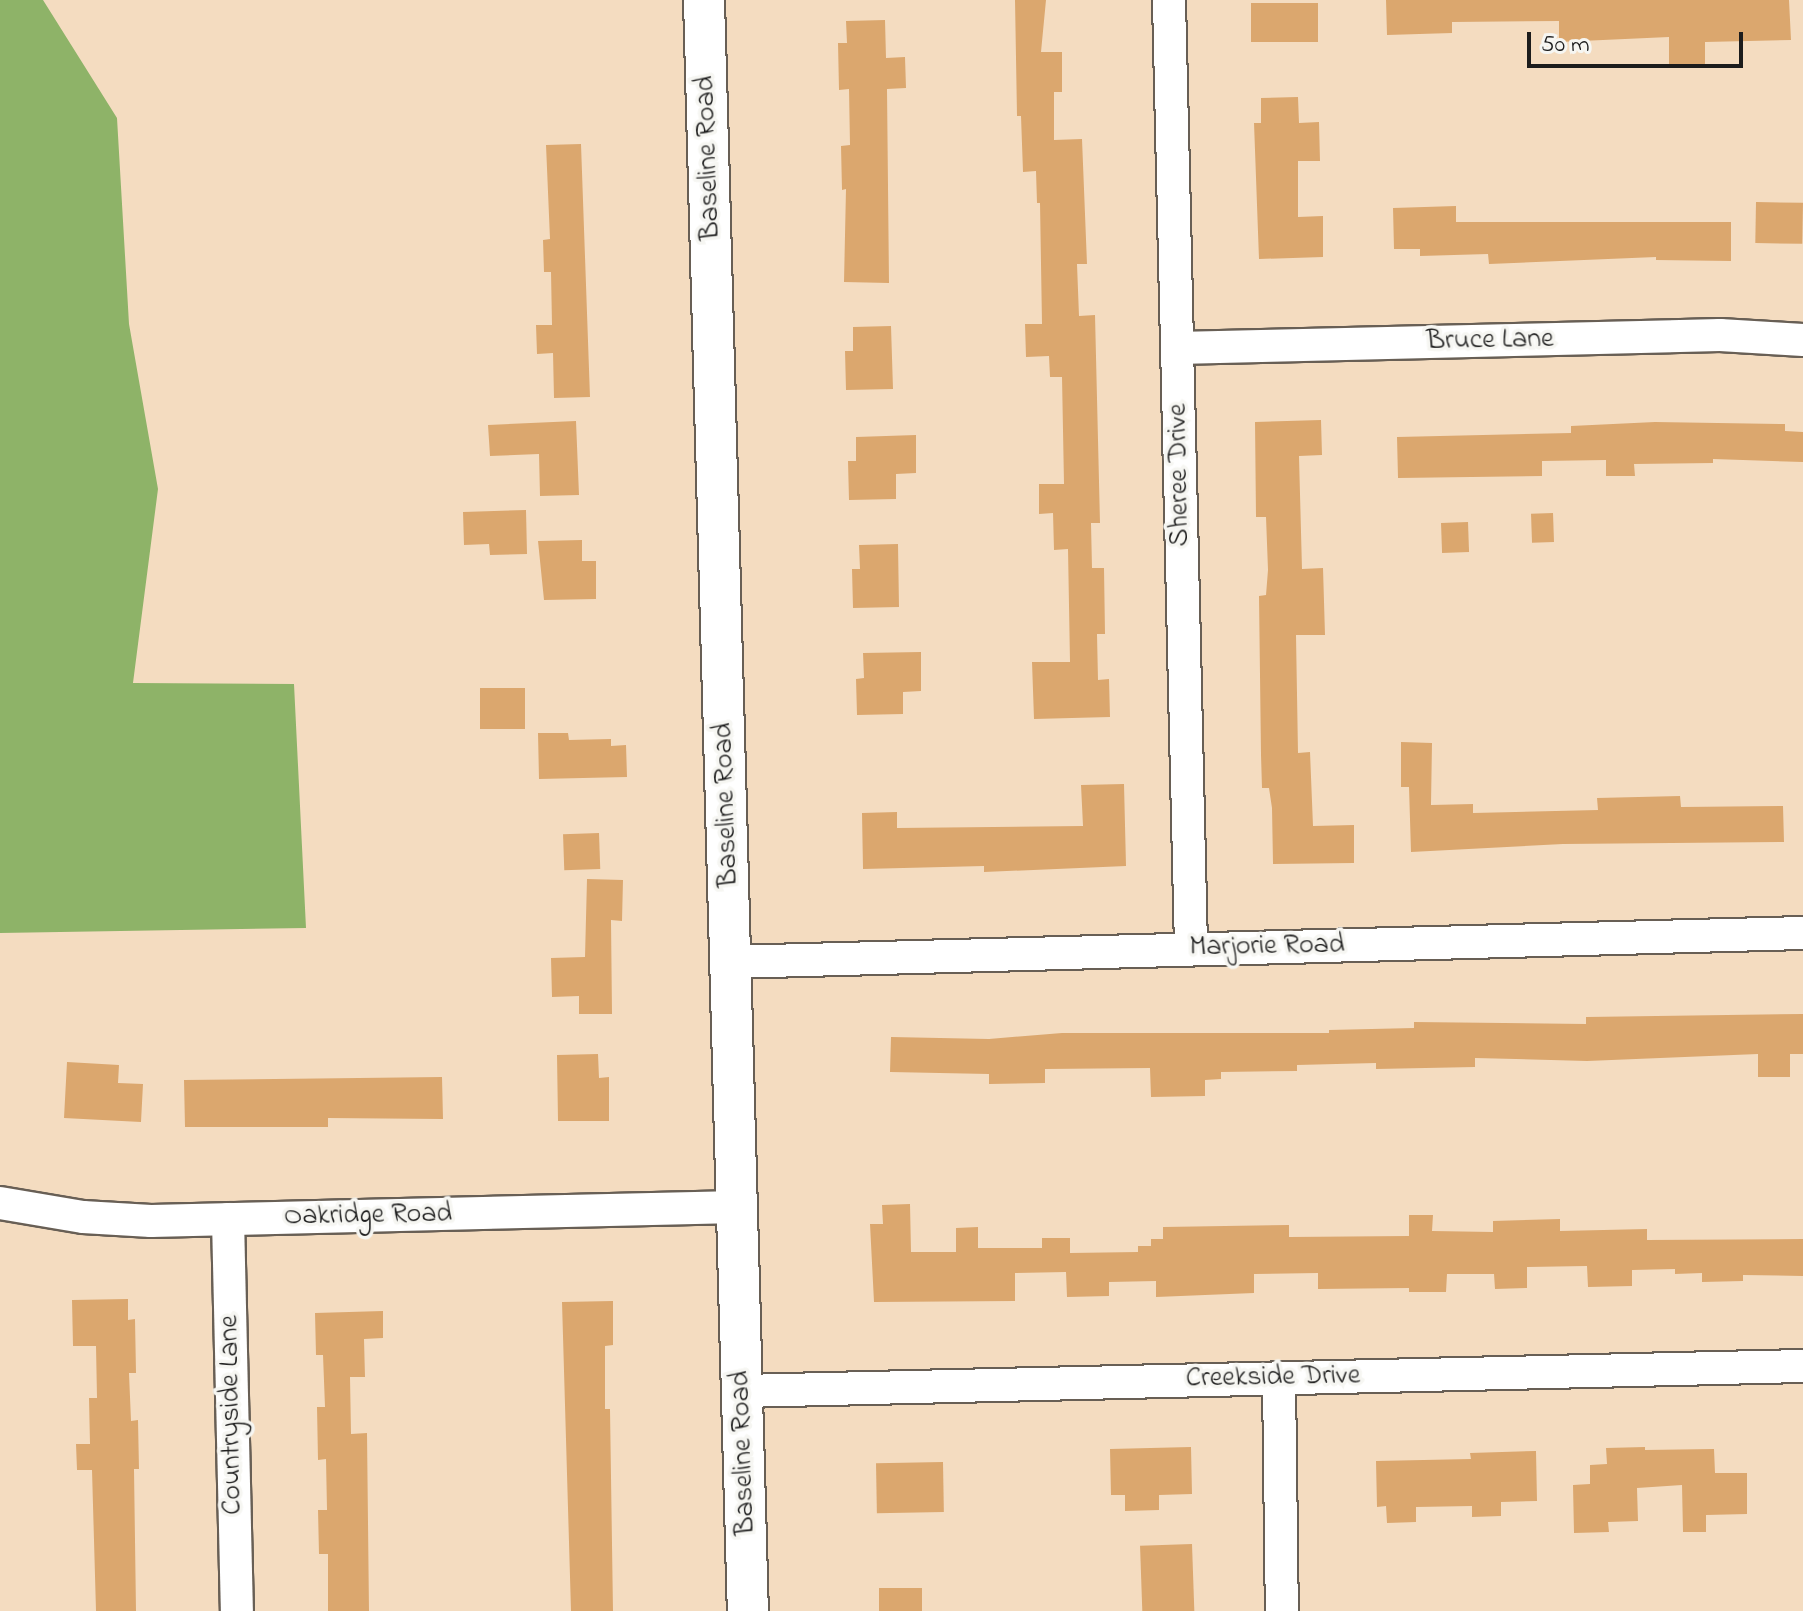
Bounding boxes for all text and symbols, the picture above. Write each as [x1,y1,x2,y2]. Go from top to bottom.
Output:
scale bar [1531,16,1747,66]
text: 50 m [1541,28,1590,63]
street label: Baseline Road [689,75,729,241]
street label: Bruce Lane [1426,323,1554,359]
street label: Sheree Drive [1162,403,1198,547]
street label: Baseline Road [707,722,747,888]
street label: Marjorie Road [1189,929,1345,965]
street label: Oakridge Road [284,1198,452,1234]
street label: Countryside Lane [213,1315,251,1515]
street label: Creekside Drive [1186,1360,1360,1396]
street label: Baseline Road [724,1370,764,1536]

